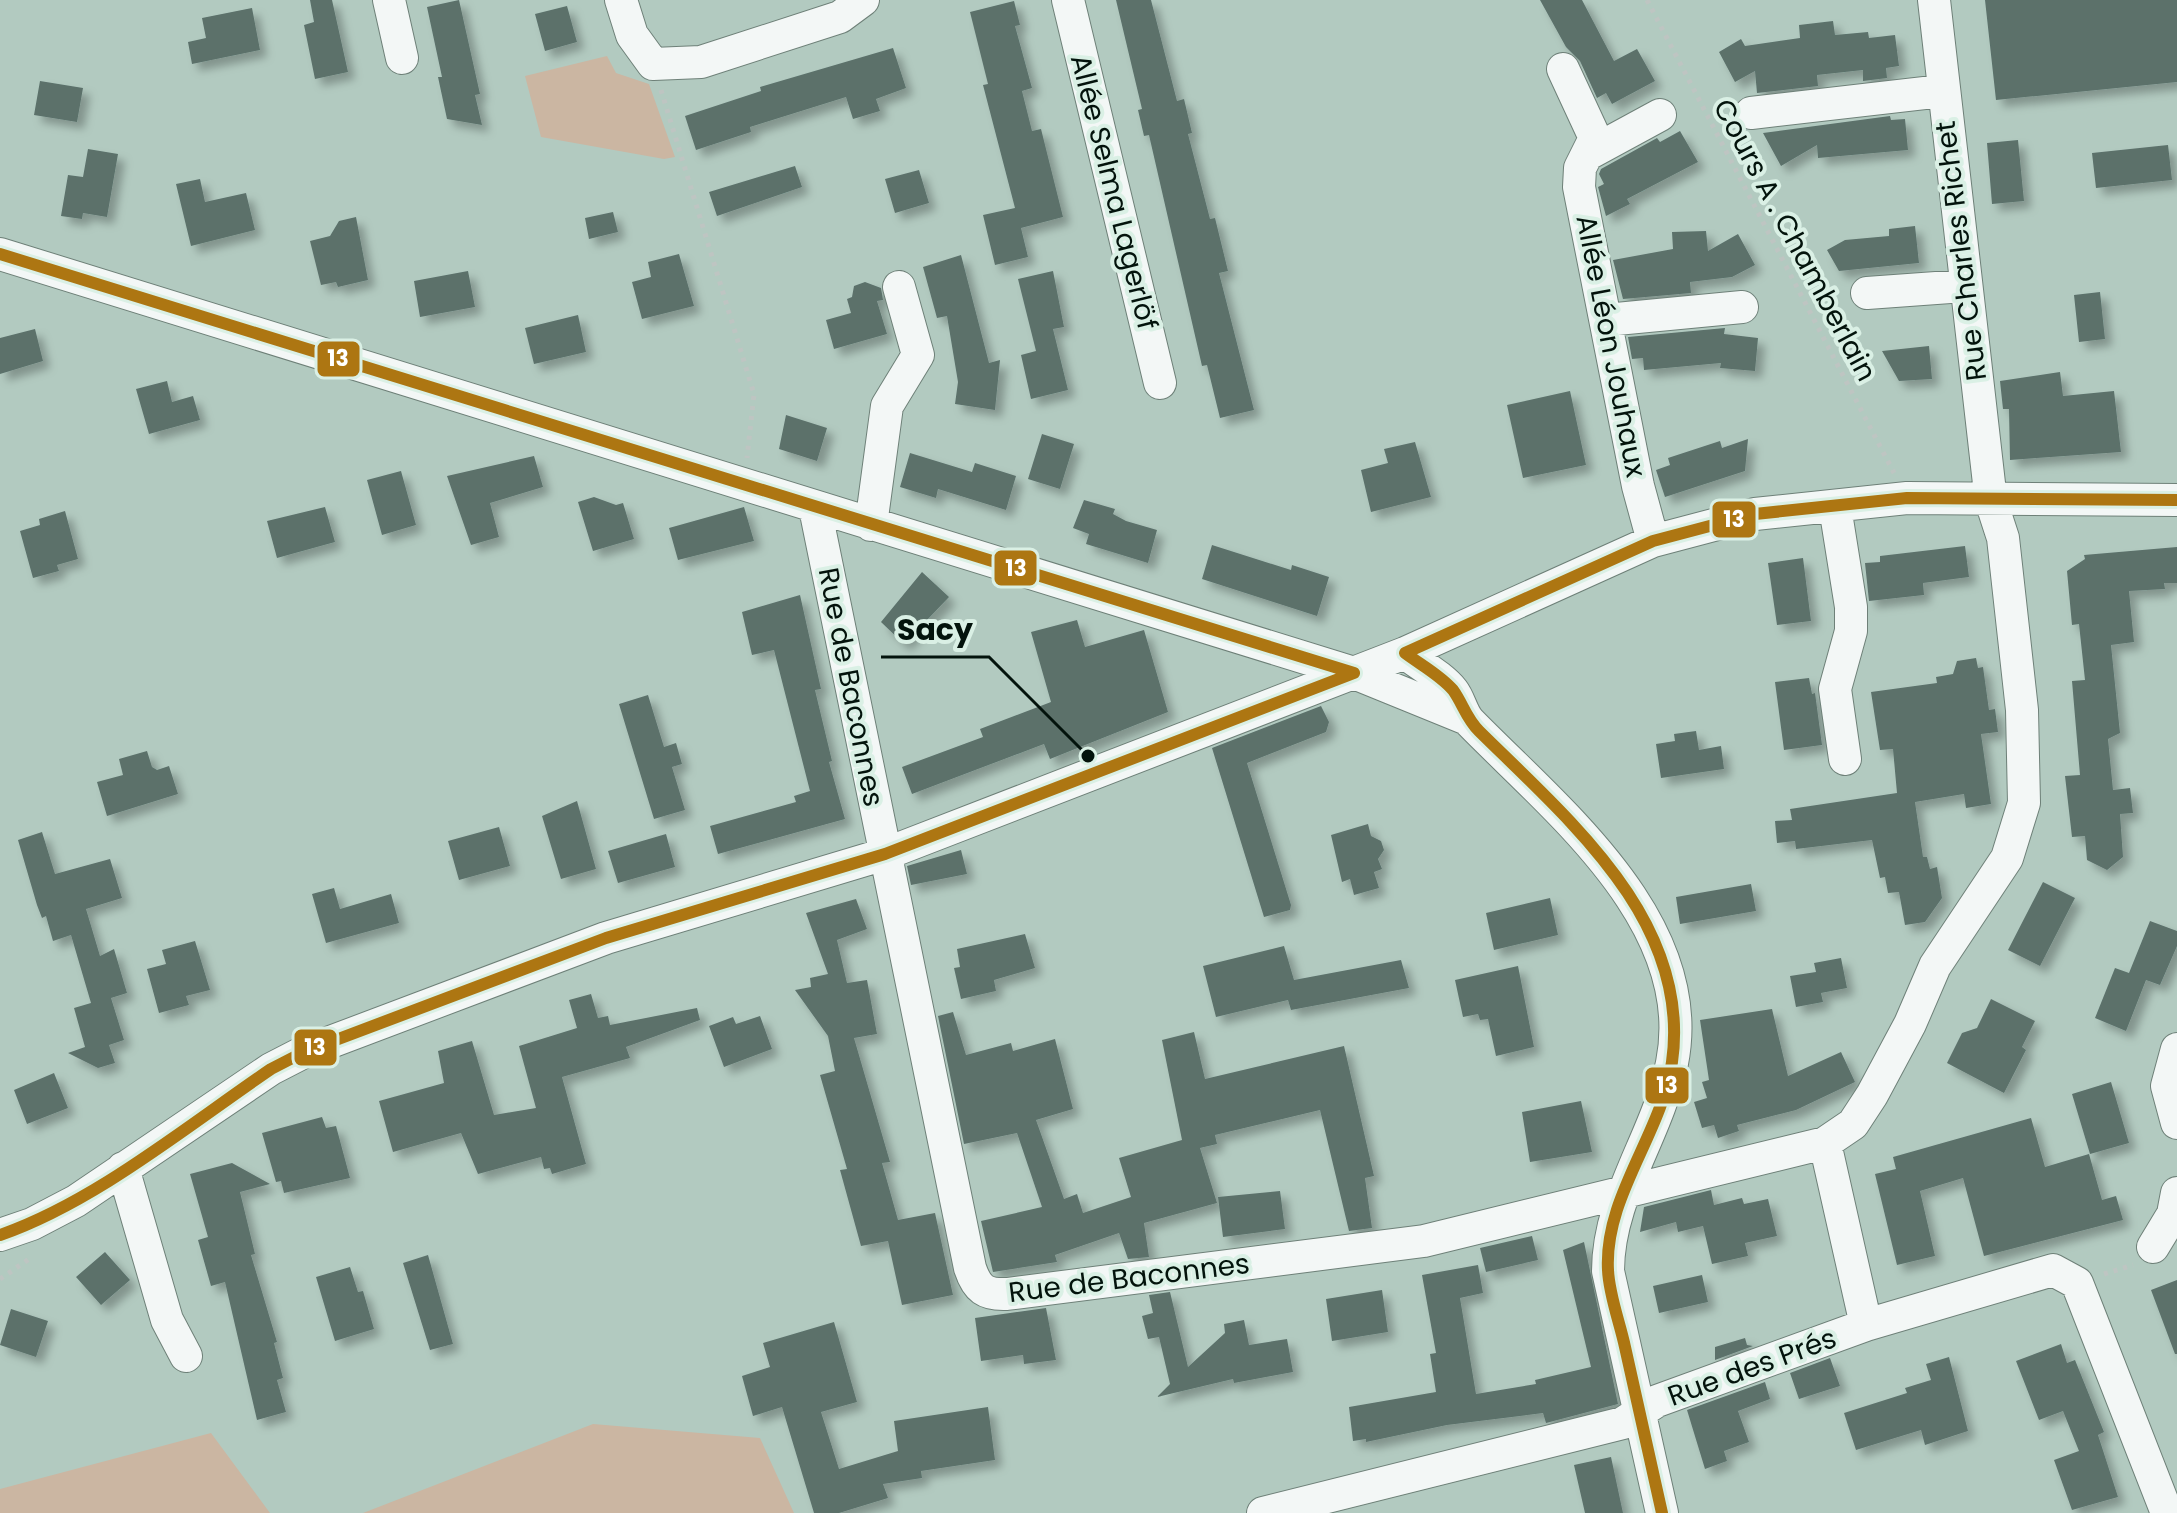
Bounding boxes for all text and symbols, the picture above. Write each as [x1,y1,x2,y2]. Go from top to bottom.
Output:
street label: Allée Selma Lagerlöf [1061,50,1167,334]
street label: Cours A . Chamberlain [1704,92,1886,388]
street label: Rue Charles Richet [1926,119,1996,383]
street label: Allée Léon Jouhaux [1566,211,1656,481]
line badge: 13 [316,340,361,378]
text: 13 [327,343,349,374]
line badge: 13 [1711,500,1757,539]
text: 13 [1723,504,1745,535]
line badge: 13 [993,549,1038,587]
text: 13 [1005,553,1027,584]
street label: Rue de Baconnes [809,564,893,810]
callout: Sacy [881,603,989,657]
text: Sacy [897,608,973,651]
line badge: 13 [293,1028,338,1067]
text: 13 [304,1032,326,1063]
line badge: 13 [1644,1066,1690,1105]
text: 13 [1656,1070,1678,1101]
street label: Rue de Baconnes [1006,1244,1252,1312]
street label: Rue des Prés [1662,1318,1842,1416]

